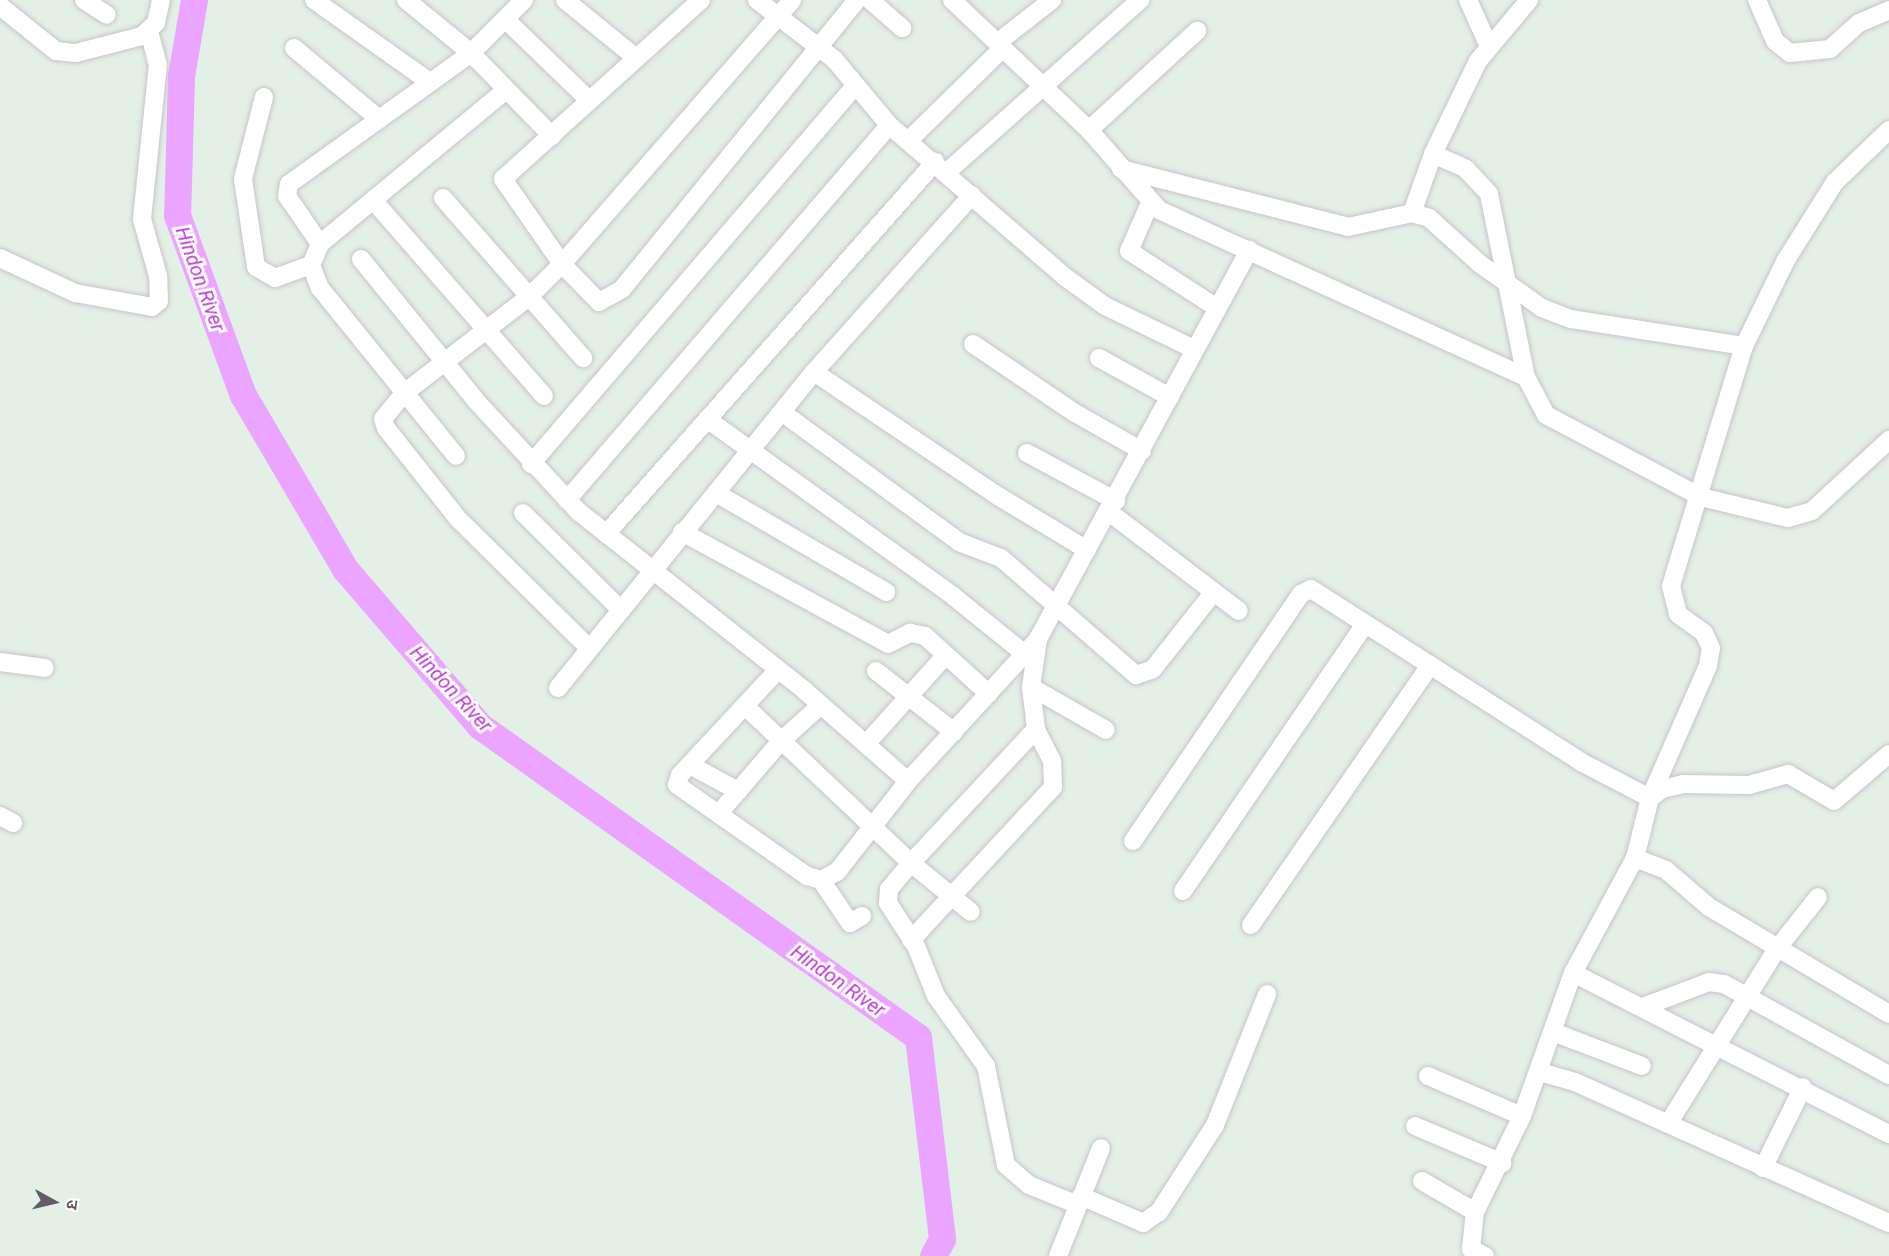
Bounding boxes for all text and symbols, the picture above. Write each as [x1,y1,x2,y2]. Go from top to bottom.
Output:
water label: Hindon River [170,223,230,335]
water label: Hindon River [405,641,497,737]
water label: Hindon River [786,940,890,1022]
north arrow [24,1172,84,1232]
text: उ [62,1199,82,1211]

